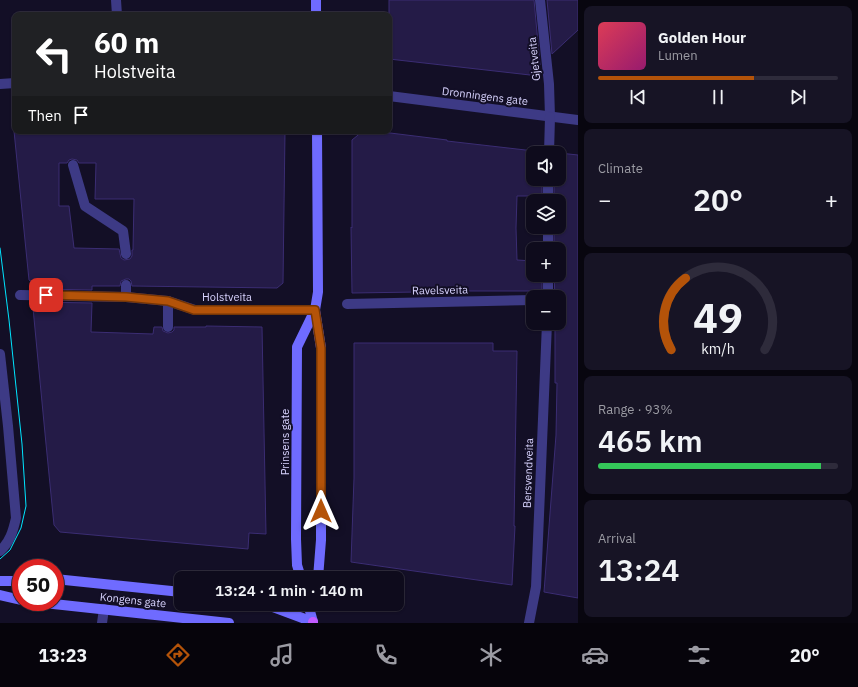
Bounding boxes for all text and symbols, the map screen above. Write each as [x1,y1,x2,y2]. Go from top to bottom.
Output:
text: 60 m [94,24,159,61]
icon: left [28,28,80,80]
text: Golden Hour [658,28,746,47]
street label: Gjetveita [525,36,543,82]
text: Lumen [658,47,698,64]
text: Holstveita [94,60,176,83]
street label: Dronningens gate [441,84,529,108]
icon: previous [627,86,649,108]
icon: pause [707,86,729,108]
icon: next [787,86,809,108]
icon: arrive [70,104,92,126]
text: Then [28,106,62,125]
map controls [526,146,566,330]
button: sound [526,146,566,186]
text: Climate [598,160,643,177]
text: 20° [693,180,743,219]
text: − [598,185,611,214]
text: + [825,185,838,214]
button: layers [526,194,566,234]
button: + [526,242,566,282]
pin [29,278,63,312]
street label: Ravelsveita [412,283,468,297]
icon: arrive [35,284,57,306]
text: 49 [693,289,743,343]
street label: Holstveita [202,290,252,304]
button: − [526,290,566,330]
text: km/h [701,338,735,357]
text: Range · 93% [598,401,672,418]
street label: Prinsens gate [278,409,292,475]
text: 465 km [598,421,703,460]
street label: Bersvendveita [520,437,536,508]
position arrow [300,490,342,532]
text: Arrival [598,530,636,547]
text: 13:24 [598,550,680,589]
speed limit sign: 50 [12,559,64,611]
text: 13:24 · 1 min · 140 m [215,581,363,600]
street label: Kongens gate [99,590,167,610]
icon: directions [164,641,192,669]
icon: music [268,641,296,669]
icon: phone [372,641,400,669]
icon: climate [477,641,505,669]
icon: car [581,641,609,669]
icon: filters [685,641,713,669]
text: 13:23 [38,644,87,667]
text: 20° [790,644,820,667]

